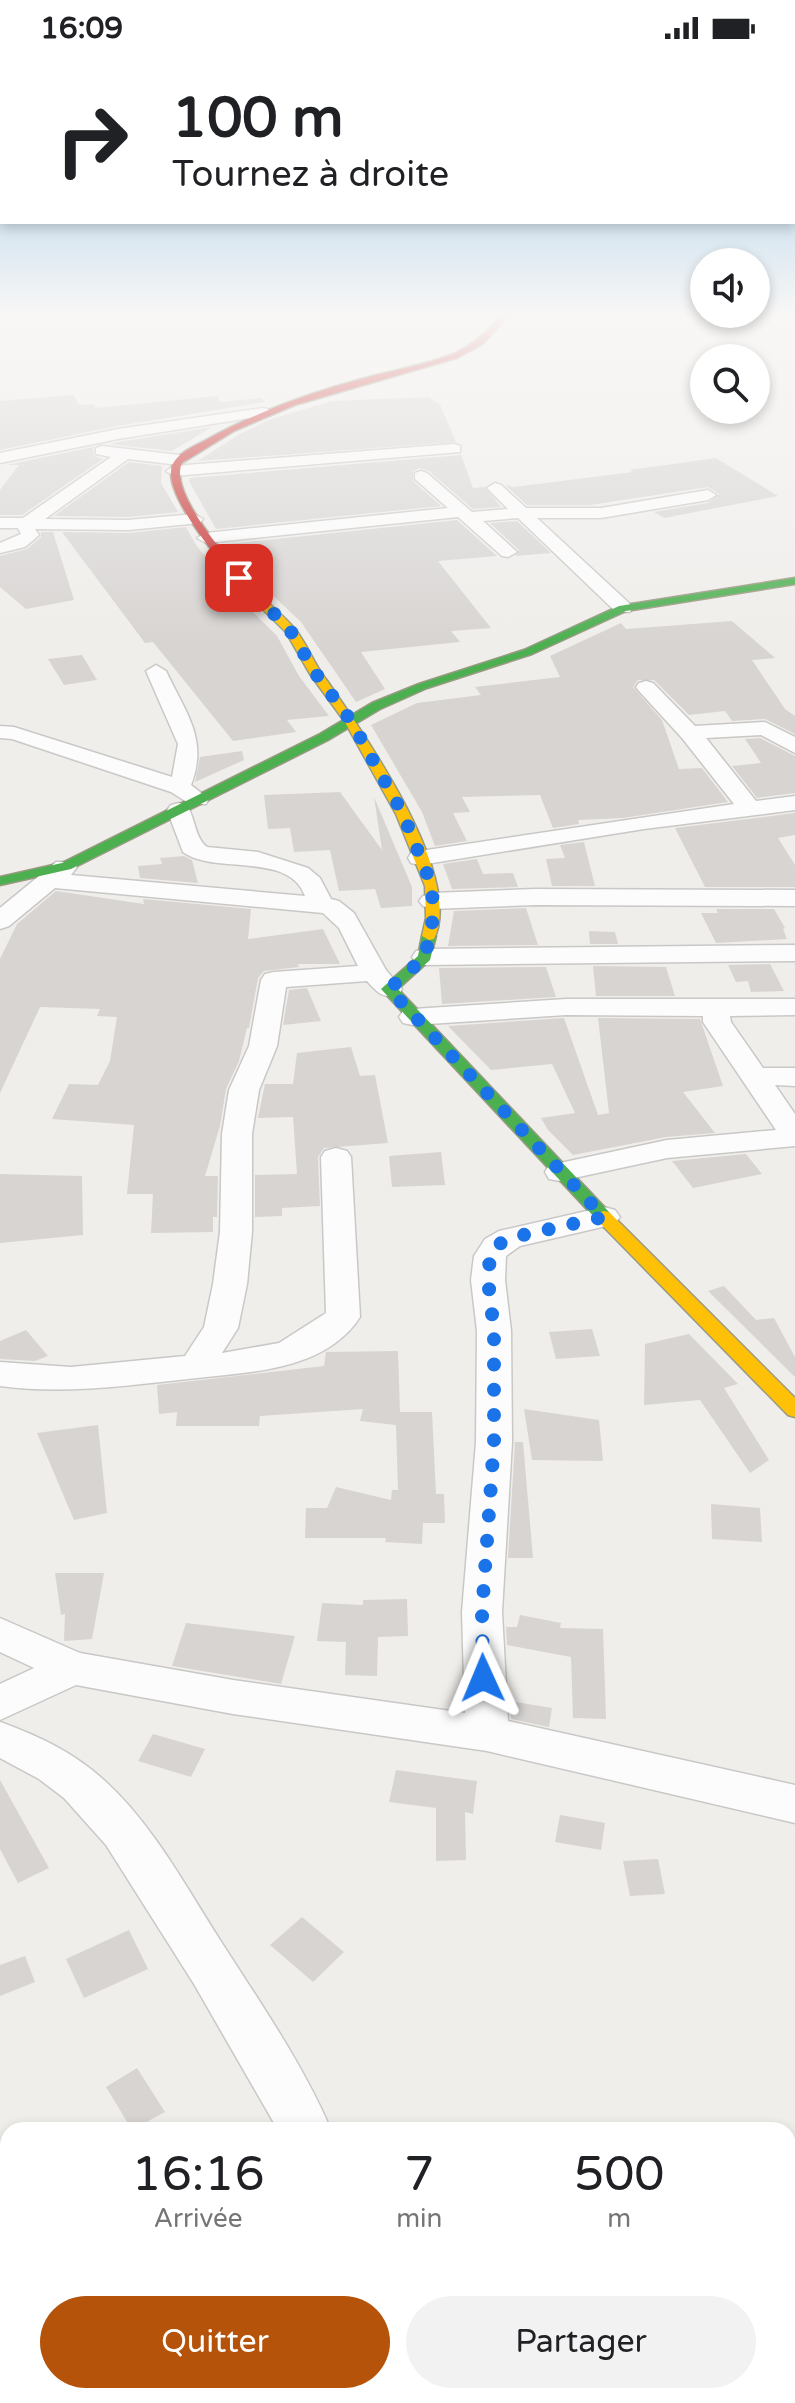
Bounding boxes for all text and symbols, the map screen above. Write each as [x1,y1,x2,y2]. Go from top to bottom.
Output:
text: 16:09 [40,10,123,47]
text: 100 m [172,85,343,152]
icon: right [40,88,144,192]
text: Tournez à droite [172,153,449,196]
map controls [690,248,770,424]
button: sound [690,248,770,328]
button: search [690,344,770,424]
pin [205,544,273,612]
icon: arrive [217,556,261,600]
position arrow [441,1636,525,1720]
text: 16:16 [132,2146,265,2204]
text: 7 [404,2146,434,2204]
text: 500 [574,2146,664,2204]
text: Arrivée [154,2203,242,2234]
text: min [396,2203,442,2234]
text: m [607,2203,631,2234]
button: Quitter [40,2296,390,2388]
button: Partager [406,2296,756,2388]

